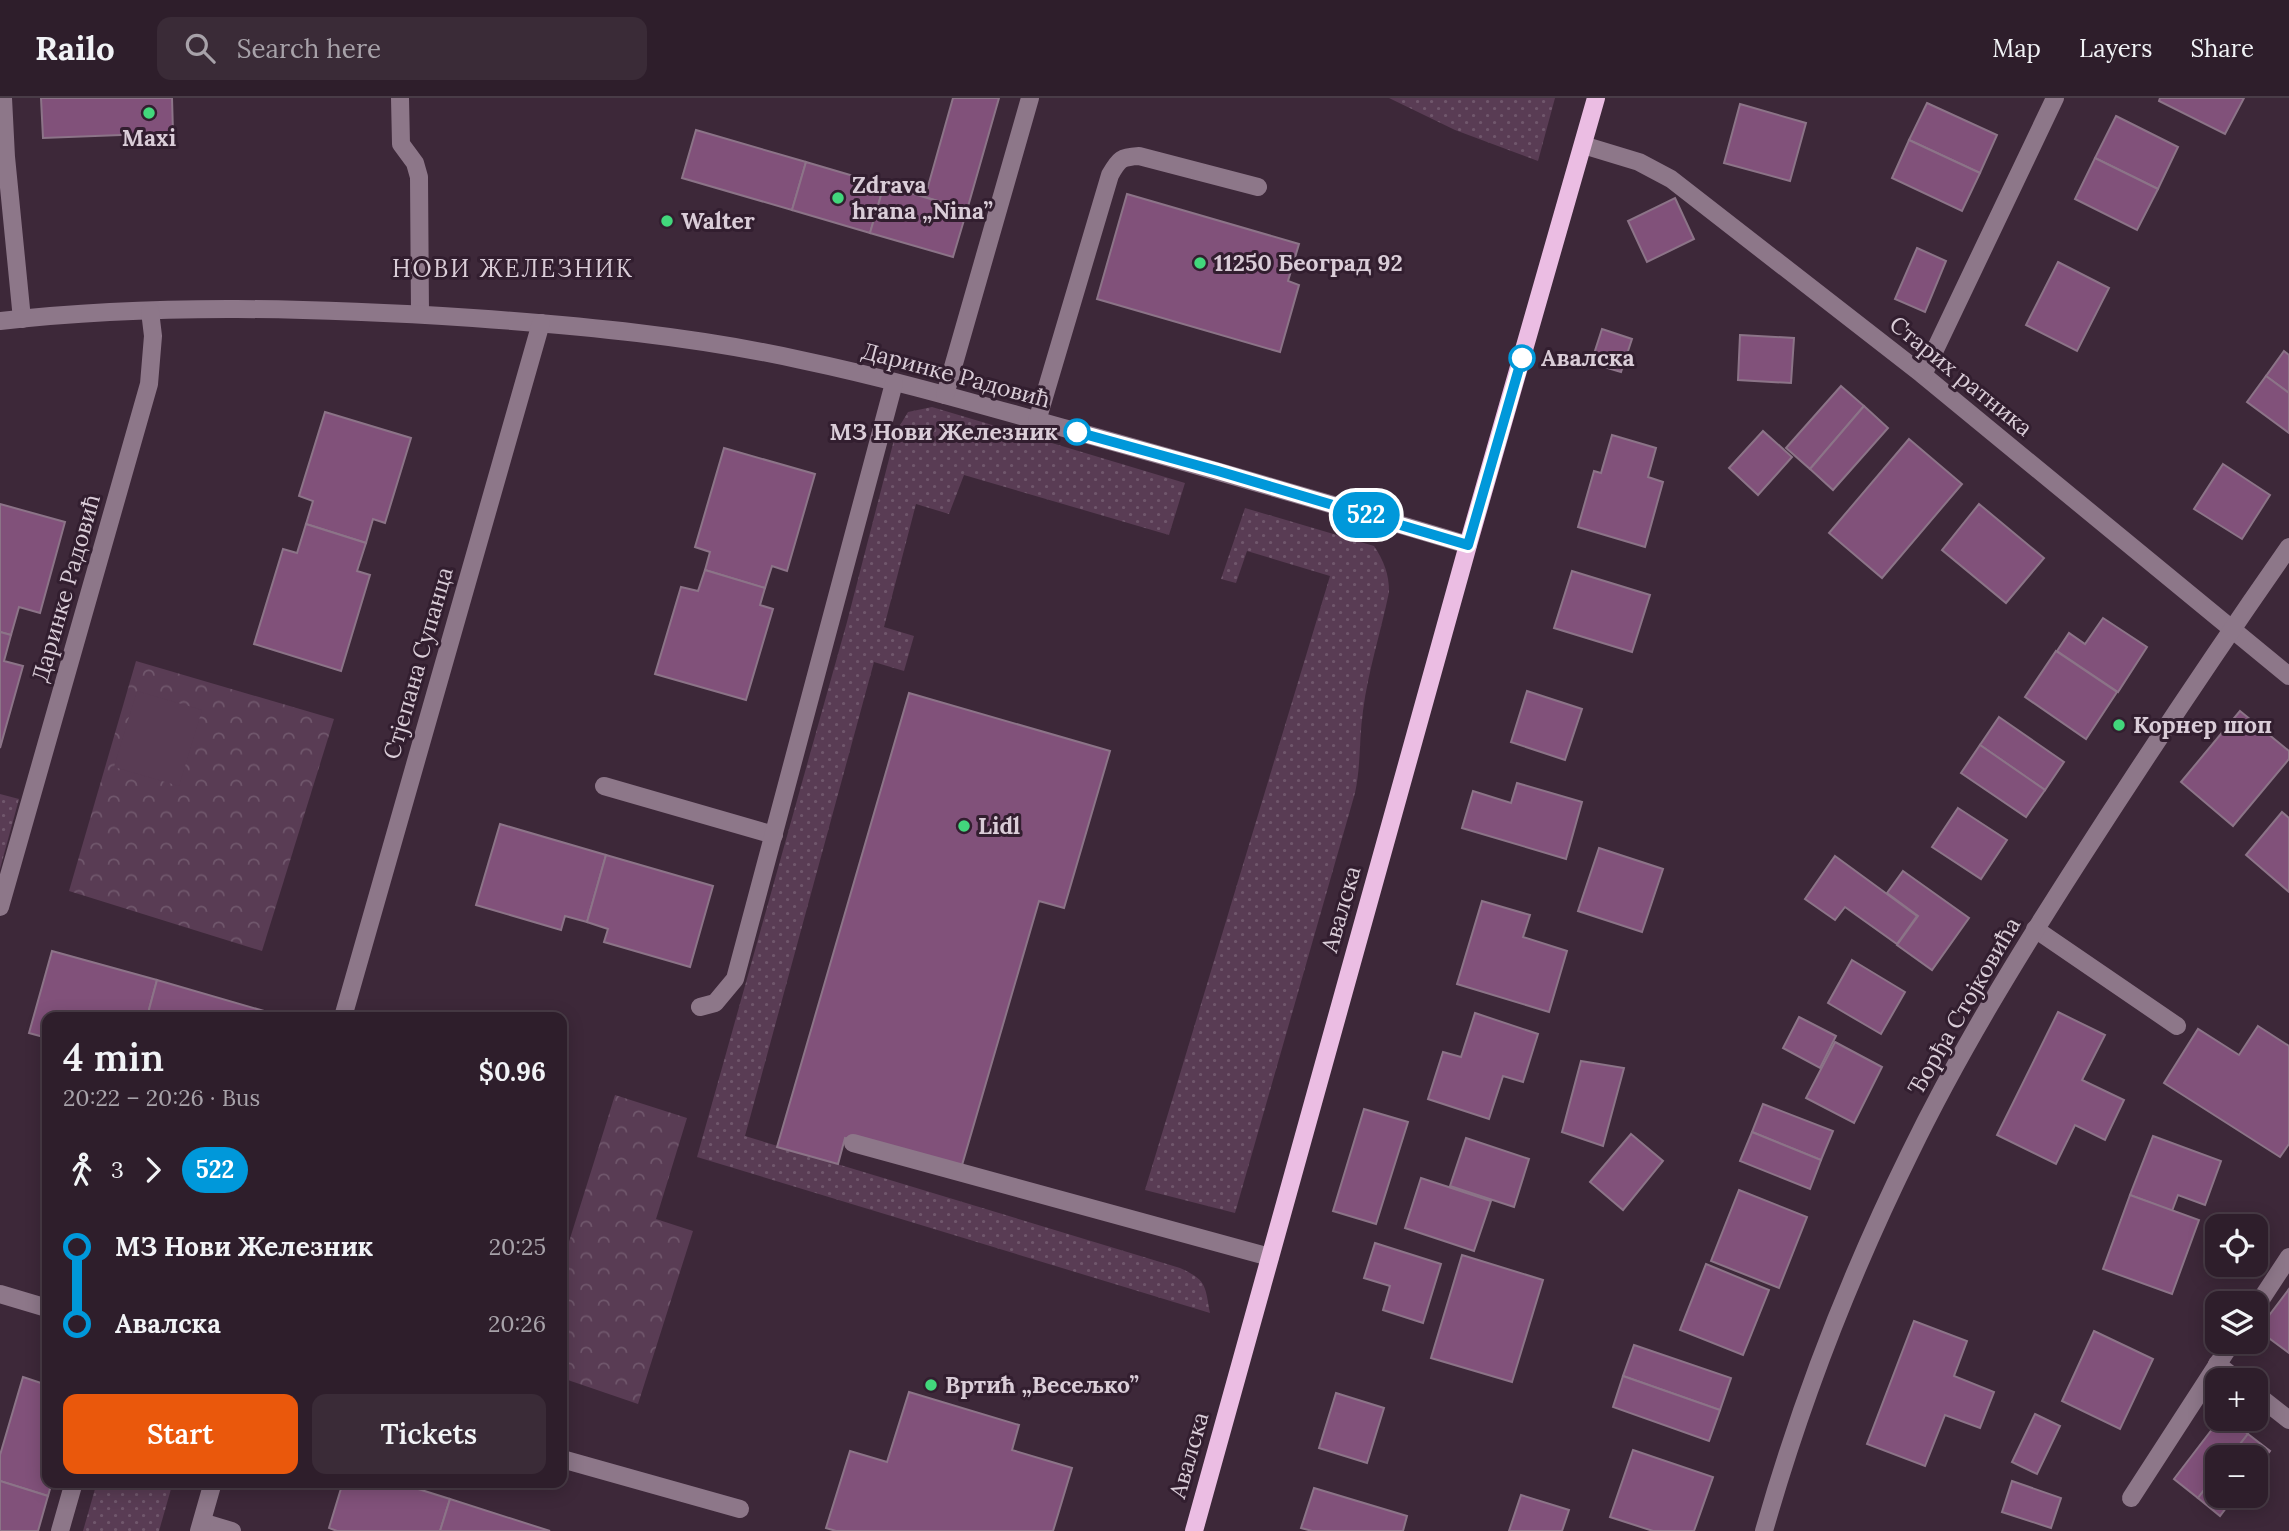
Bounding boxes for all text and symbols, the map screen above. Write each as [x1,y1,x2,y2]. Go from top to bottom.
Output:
search box [157,17,647,80]
text: Railo [35,27,115,69]
icon: search [181,29,219,67]
text: Search here [237,32,381,65]
text: Map [1992,33,2041,64]
text: Layers [2079,33,2152,64]
text: Share [2190,33,2254,64]
marker: Maxi [141,105,157,121]
place label: Maxi [122,123,176,152]
place label: Zdrava hrana „Nina” [852,170,993,225]
marker: Zdrava hrana „Nina” [830,190,846,206]
place label: Walter [681,206,755,235]
marker: Walter [659,213,675,229]
place label: 11250 Београд 92 [1214,248,1403,277]
district label: НОВИ ЖЕЛЕЗНИК [392,253,634,284]
marker: 11250 Београд 92 [1192,255,1208,271]
street label: Старих ратника [1884,309,2039,442]
street label: Даринке Радовић [859,335,1054,414]
place label: Авалска [1541,343,1635,372]
marker: Авалска [1509,345,1535,371]
place label: МЗ Нови Железник [830,417,1058,446]
marker: МЗ Нови Железник [1064,419,1090,445]
street label: Даринке Радовић [25,490,106,685]
line badge: 522 [1326,492,1406,538]
text: 522 [1347,499,1385,530]
street label: Стјепана Супанца [376,563,459,762]
place label: Корнер шоп [2133,710,2272,739]
marker: Корнер шоп [2111,717,2127,733]
place label: Lidl [978,811,1020,840]
marker: Lidl [956,818,972,834]
street label: Авалска [1314,862,1367,956]
street label: Ђорђа Стојковића [1901,912,2026,1100]
text: 4 min [63,1033,164,1081]
text: $0.96 [479,1055,546,1088]
text: 20:22 – 20:26 · Bus [63,1083,260,1112]
icon: walk [63,1151,101,1189]
icon: forward [134,1151,172,1189]
text: 522 [196,1154,234,1185]
text: 3 [111,1155,124,1184]
map controls [2205,1214,2268,1508]
button: locate [2205,1214,2268,1277]
text: МЗ Нови Железник [115,1230,373,1263]
text: 20:25 [489,1232,546,1261]
button: layers [2205,1291,2268,1354]
text: Авалска [115,1307,221,1340]
text: 20:26 [488,1309,546,1338]
button: + [2205,1368,2268,1431]
place label: Вртић „Весељко” [945,1370,1139,1399]
marker: Вртић „Весељко” [923,1377,939,1393]
button: Start [63,1394,298,1474]
button: Tickets [312,1394,546,1474]
street label: Авалска [1162,1408,1215,1502]
button: − [2205,1445,2268,1508]

